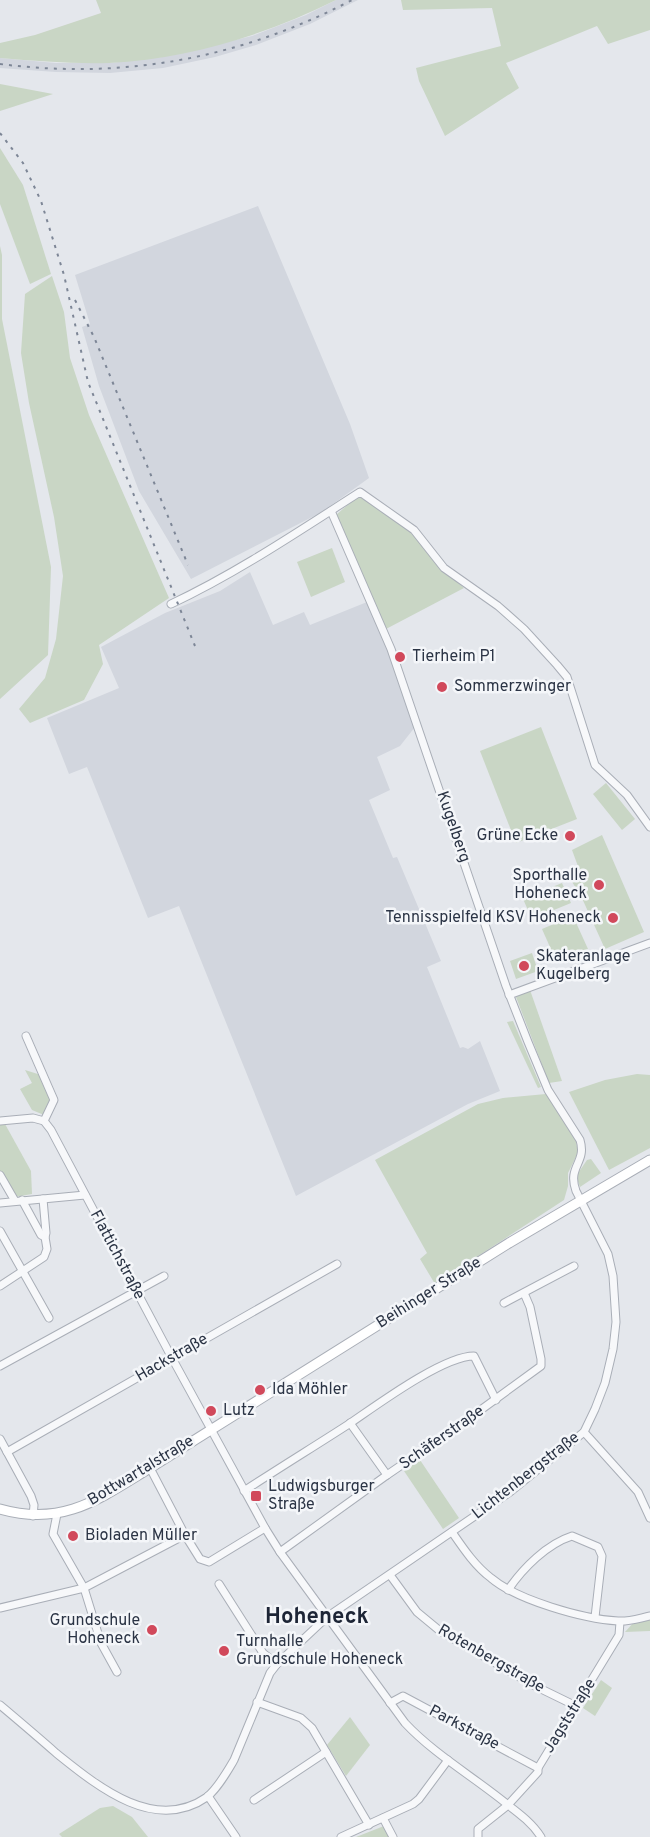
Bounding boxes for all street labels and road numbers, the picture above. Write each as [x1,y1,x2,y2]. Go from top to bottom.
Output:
street label: Kugelberg [432,789,474,865]
street label: Flattichstraße [85,1207,149,1303]
street label: Beihinger Straße [373,1253,485,1333]
street label: Hackstraße [132,1329,212,1387]
street label: Schäferstraße [396,1401,488,1475]
street label: Lichtenbergstraße [468,1428,584,1524]
street label: Bottwartalstraße [84,1431,198,1511]
street label: Rotenbergstraße [434,1620,548,1698]
street label: Jagststraße [539,1675,601,1757]
street label: Parkstraße [425,1701,503,1755]

